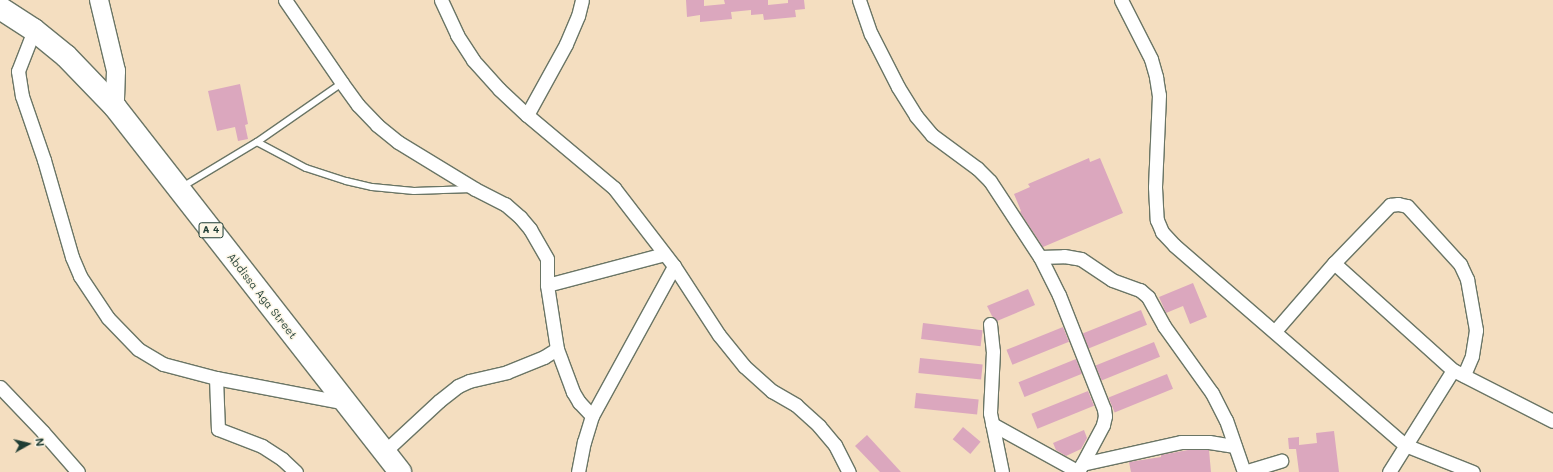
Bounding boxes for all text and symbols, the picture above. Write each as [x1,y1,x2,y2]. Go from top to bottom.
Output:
road number: A 4 [198,222,224,238]
street label: Abdissa Aga Street [224,250,300,342]
north arrow [8,424,48,464]
text: N [32,437,48,447]

